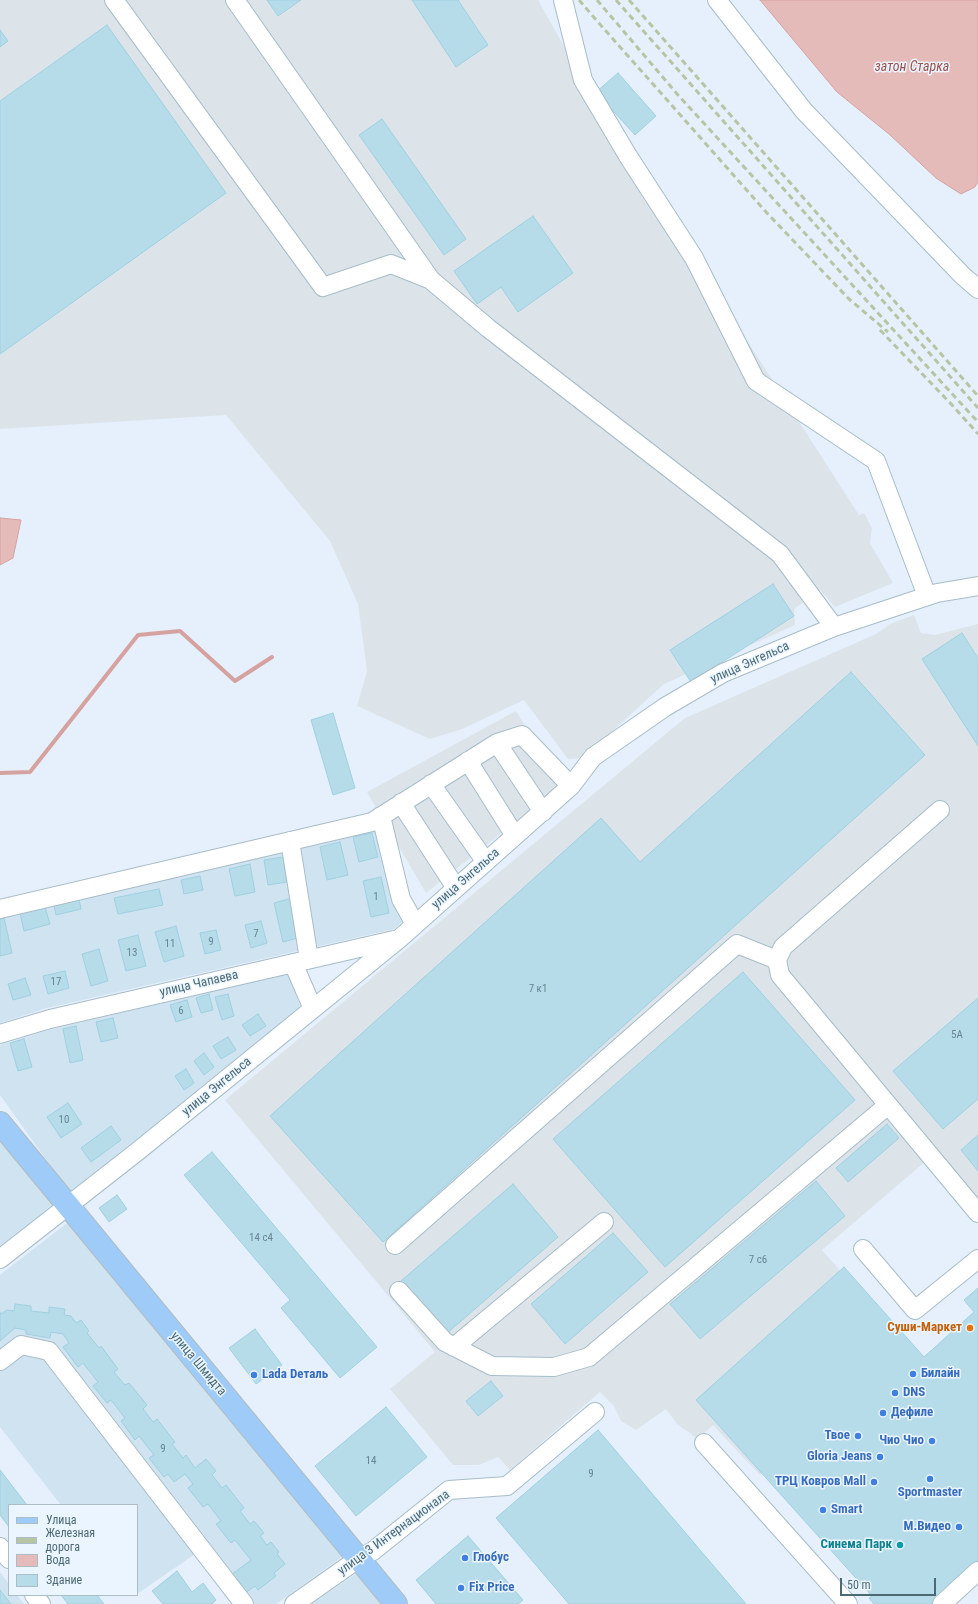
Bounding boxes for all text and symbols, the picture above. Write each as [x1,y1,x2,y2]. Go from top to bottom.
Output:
water label: затон Старка [875,59,949,75]
street label: улица Энгельса [708,639,792,687]
street label: улица Энгельса [429,845,503,913]
house number: 1 [373,890,379,904]
house number: 7 [253,927,259,941]
house number: 9 [208,935,214,949]
house number: 11 [165,937,175,951]
house number: 13 [127,946,137,960]
street label: улица Чапаева [158,967,240,1001]
house number: 17 [51,975,61,989]
house number: 7 к1 [529,982,547,996]
house number: 6 [178,1004,184,1018]
house number: 5А [951,1028,963,1042]
street label: улица Энгельса [179,1054,255,1120]
house number: 10 [59,1113,69,1127]
house number: 14 с4 [249,1231,273,1245]
house number: 7 с6 [749,1253,767,1267]
place label: Суши-Маркет [887,1320,962,1336]
marker: Суши-Маркет [965,1323,975,1333]
street label: улица Шмидта [167,1329,229,1399]
place label: Билайн [921,1366,960,1382]
place label: Lada Dеталь [262,1367,328,1383]
marker: Билайн [908,1369,918,1379]
marker: Lada Dеталь [249,1370,259,1380]
place label: DNS [903,1385,925,1401]
marker: DNS [890,1388,900,1398]
place label: Дефиле [891,1405,933,1421]
marker: Дефиле [878,1408,888,1418]
place label: Твое [824,1428,850,1444]
marker: Твое [853,1431,863,1441]
place label: Чио Чио [879,1433,924,1449]
marker: Чио Чио [927,1436,937,1446]
house number: 9 [160,1442,166,1456]
place label: Gloria Jeans [807,1449,872,1465]
marker: Gloria Jeans [875,1452,885,1462]
house number: 14 [366,1454,376,1468]
house number: 9 [588,1467,594,1481]
place label: ТРЦ Ковров Mall [775,1474,866,1490]
marker: Sportmaster [925,1474,935,1484]
marker: ТРЦ Ковров Mall [869,1477,879,1487]
place label: Sportmaster [898,1485,962,1501]
street label: улица 3 Интернационала [335,1487,453,1579]
place label: Smart [831,1502,862,1518]
legend [8,1504,138,1596]
marker: Smart [818,1505,828,1515]
text: Улица [46,1513,76,1527]
place label: М.Видео [904,1519,951,1535]
marker: М.Видео [954,1522,964,1532]
text: Железная дорога [45,1526,95,1554]
place label: Синема Парк [821,1537,892,1553]
marker: Синема Парк [895,1540,905,1550]
place label: Глобус [473,1550,509,1566]
text: Вода [46,1553,70,1567]
marker: Глобус [460,1553,470,1563]
scale bar [842,1570,938,1596]
text: Здание [46,1573,82,1587]
text: 50 m [847,1578,871,1592]
place label: Fix Price [469,1580,515,1596]
marker: Fix Price [456,1583,466,1593]

